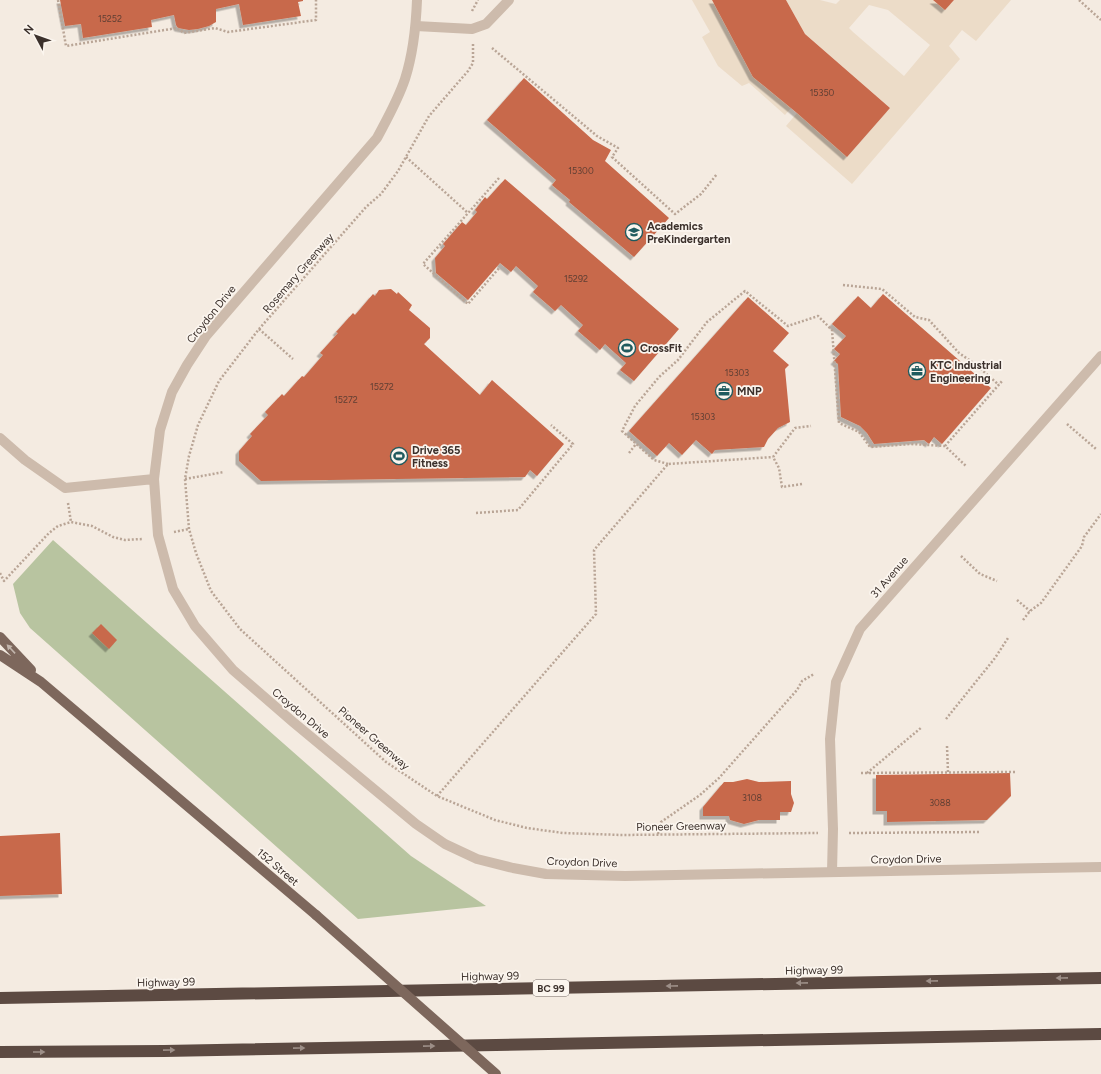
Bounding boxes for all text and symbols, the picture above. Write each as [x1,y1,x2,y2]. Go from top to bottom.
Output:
house number: 15252 [98,13,122,24]
north arrow [16,16,56,56]
text: N [21,22,37,37]
house number: 15350 [810,87,835,98]
house number: 15300 [568,165,594,176]
place label: Academics PreKindergarten [647,220,730,246]
school or university icon: Academics PreKindergarten [624,222,644,242]
street label: Rosemary Greenway [260,231,337,316]
house number: 15292 [564,273,588,284]
street label: Croydon Drive [184,283,239,346]
sports icon: CrossFit [617,338,637,358]
place label: CrossFit [640,342,683,355]
place label: KTC Industrial Engineering [930,359,1002,385]
office icon: KTC Industrial Engineering [907,361,927,381]
house number: 15303 [725,367,749,378]
house number: 15272 [370,381,394,392]
office icon: MNP [714,381,734,401]
place label: MNP [737,385,762,398]
house number: 15272 [334,394,358,405]
house number: 15303 [691,411,715,422]
place label: Drive 365 Fitness [412,444,460,470]
sports icon: Drive 365 Fitness [389,446,409,466]
street label: 31 Avenue [868,554,911,601]
one-way arrow [6,644,16,654]
street label: Croydon Drive [269,686,332,741]
street label: Pioneer Greenway [336,704,412,773]
house number: 3108 [742,792,762,803]
house number: 3088 [929,797,951,808]
street label: Pioneer Greenway [636,819,726,834]
street label: 152 Street [254,846,301,889]
street label: Croydon Drive [871,852,941,867]
street label: Croydon Drive [546,855,618,870]
street label: Highway 99 [785,963,843,978]
street label: Highway 99 [461,969,519,984]
street label: Highway 99 [137,975,195,990]
one-way arrow [1056,975,1068,982]
one-way arrow [925,978,938,984]
road number: BC 99 [533,980,569,996]
one-way arrow [795,980,808,986]
one-way arrow [665,983,678,989]
one-way arrow [423,1043,436,1049]
one-way arrow [293,1045,306,1051]
one-way arrow [163,1047,175,1054]
one-way arrow [33,1049,46,1055]

